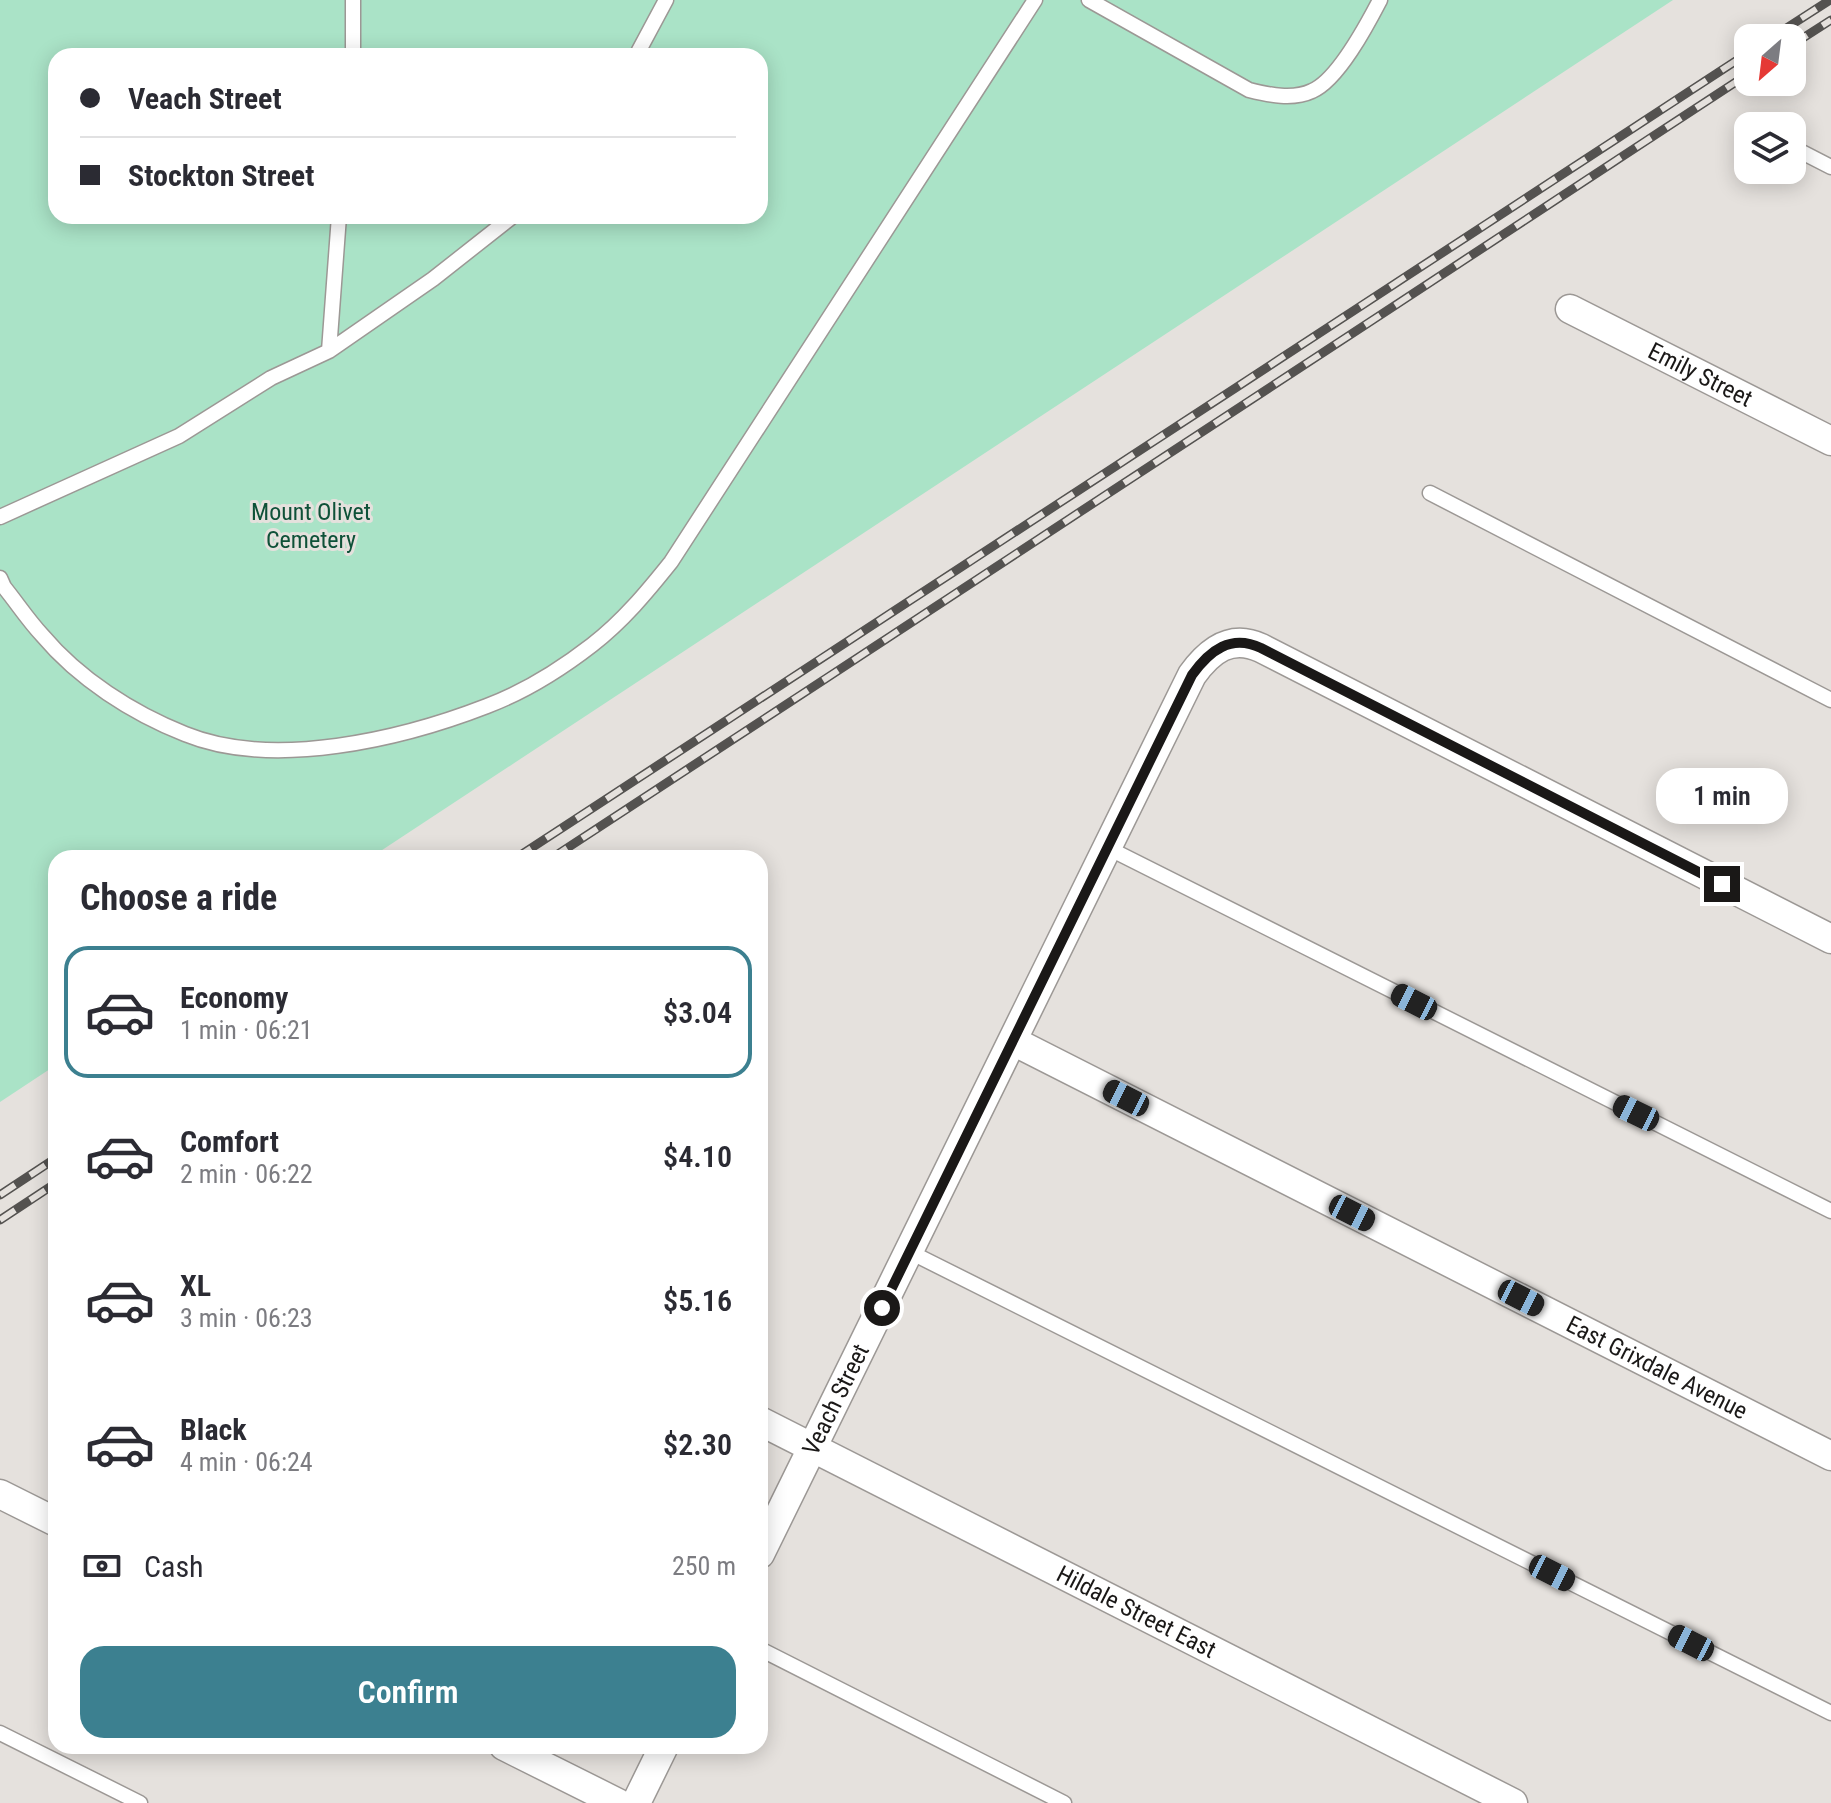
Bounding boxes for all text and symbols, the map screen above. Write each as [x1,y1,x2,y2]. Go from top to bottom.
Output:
north arrow [1734,24,1806,96]
map controls [1734,24,1806,184]
text: Veach Street [128,81,282,116]
button: layers [1734,112,1806,184]
text: Stockton Street [128,158,314,193]
street label: Emily Street [1644,337,1757,413]
park label: Mount Olivet Cemetery [251,498,371,554]
callout: 1 min [1656,768,1788,824]
text: 1 min [1693,781,1751,811]
route end [1704,866,1740,902]
text: Choose a ride [80,877,277,919]
icon: car [84,976,156,1048]
text: Economy [180,980,288,1015]
car [1387,980,1441,1024]
text: $3.04 [663,995,732,1030]
text: 1 min · 06:21 [180,1015,313,1045]
car [1099,1076,1153,1120]
car [1609,1092,1663,1134]
icon: car [84,1120,156,1192]
text: Comfort [180,1124,279,1159]
text: $4.10 [663,1139,732,1174]
text: 2 min · 06:22 [180,1159,313,1189]
car [1325,1191,1379,1235]
icon: car [84,1264,156,1336]
text: XL [180,1268,211,1303]
car [1494,1276,1548,1320]
text: $5.16 [663,1283,732,1318]
route start [864,1290,900,1326]
text: 3 min · 06:23 [180,1303,313,1333]
street label: East Grixdale Avenue [1562,1310,1752,1425]
street label: Veach Street [797,1340,875,1460]
icon: car [84,1408,156,1480]
text: Black [180,1412,247,1447]
text: $2.30 [663,1427,732,1462]
text: 4 min · 06:24 [180,1447,313,1477]
icon: cash [80,1544,124,1588]
text: Cash [144,1549,204,1584]
text: 250 m [672,1551,736,1581]
car [1525,1551,1579,1595]
street label: Hildale Street East [1052,1560,1221,1664]
car [1664,1621,1718,1665]
button: Confirm [80,1646,736,1738]

